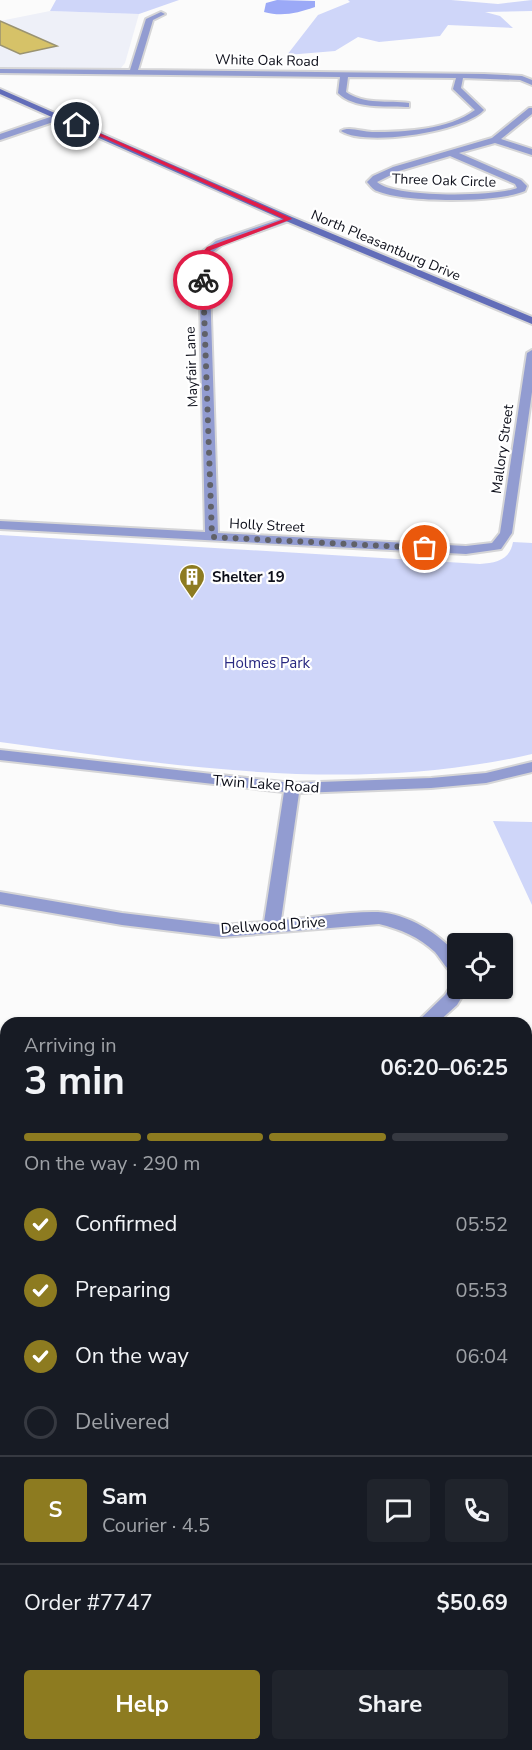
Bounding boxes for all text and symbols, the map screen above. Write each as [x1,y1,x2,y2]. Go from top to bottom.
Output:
street label: White Oak Road [215,50,319,71]
pin [51,99,102,150]
icon: home [60,108,93,141]
street label: Three Oak Circle [392,169,496,192]
street label: North Pleasantburg Drive [308,205,463,286]
courier [173,250,233,310]
icon: bike [187,264,220,297]
street label: Mayfair Lane [181,326,202,408]
street label: Mallory Street [487,403,518,495]
street label: Holly Street [229,514,305,537]
pin [399,522,450,573]
icon: bag [408,531,441,564]
building icon: Shelter 19 [177,562,207,600]
place label: Shelter 19 [212,567,285,587]
park label: Holmes Park [224,653,311,673]
street label: Twin Lake Road [212,770,320,798]
street label: Dellwood Drive [220,911,326,939]
map controls [447,933,513,999]
button: locate [447,933,513,999]
text: Arriving in [24,1032,117,1059]
text: 06:20–06:25 [380,1053,508,1083]
text: 3 min [24,1055,125,1108]
text: On the way · 290 m [24,1150,200,1177]
icon: check [24,1208,57,1241]
text: Confirmed [75,1209,177,1239]
text: 05:52 [455,1211,508,1238]
icon: check [24,1274,57,1307]
text: Preparing [75,1275,171,1305]
text: 05:53 [455,1277,508,1304]
icon: check [24,1340,57,1373]
text: On the way [75,1341,189,1371]
text: 06:04 [455,1343,508,1370]
text: Delivered [75,1407,170,1437]
button: chat [367,1479,430,1542]
button: phone [445,1479,508,1542]
text: Sam [102,1482,147,1512]
text: S [49,1495,62,1525]
text: Courier · 4.5 [102,1512,210,1539]
text: Order #7747 [24,1588,153,1618]
text: $50.69 [437,1588,508,1618]
button: Help [24,1670,260,1739]
button: Share [272,1670,508,1739]

